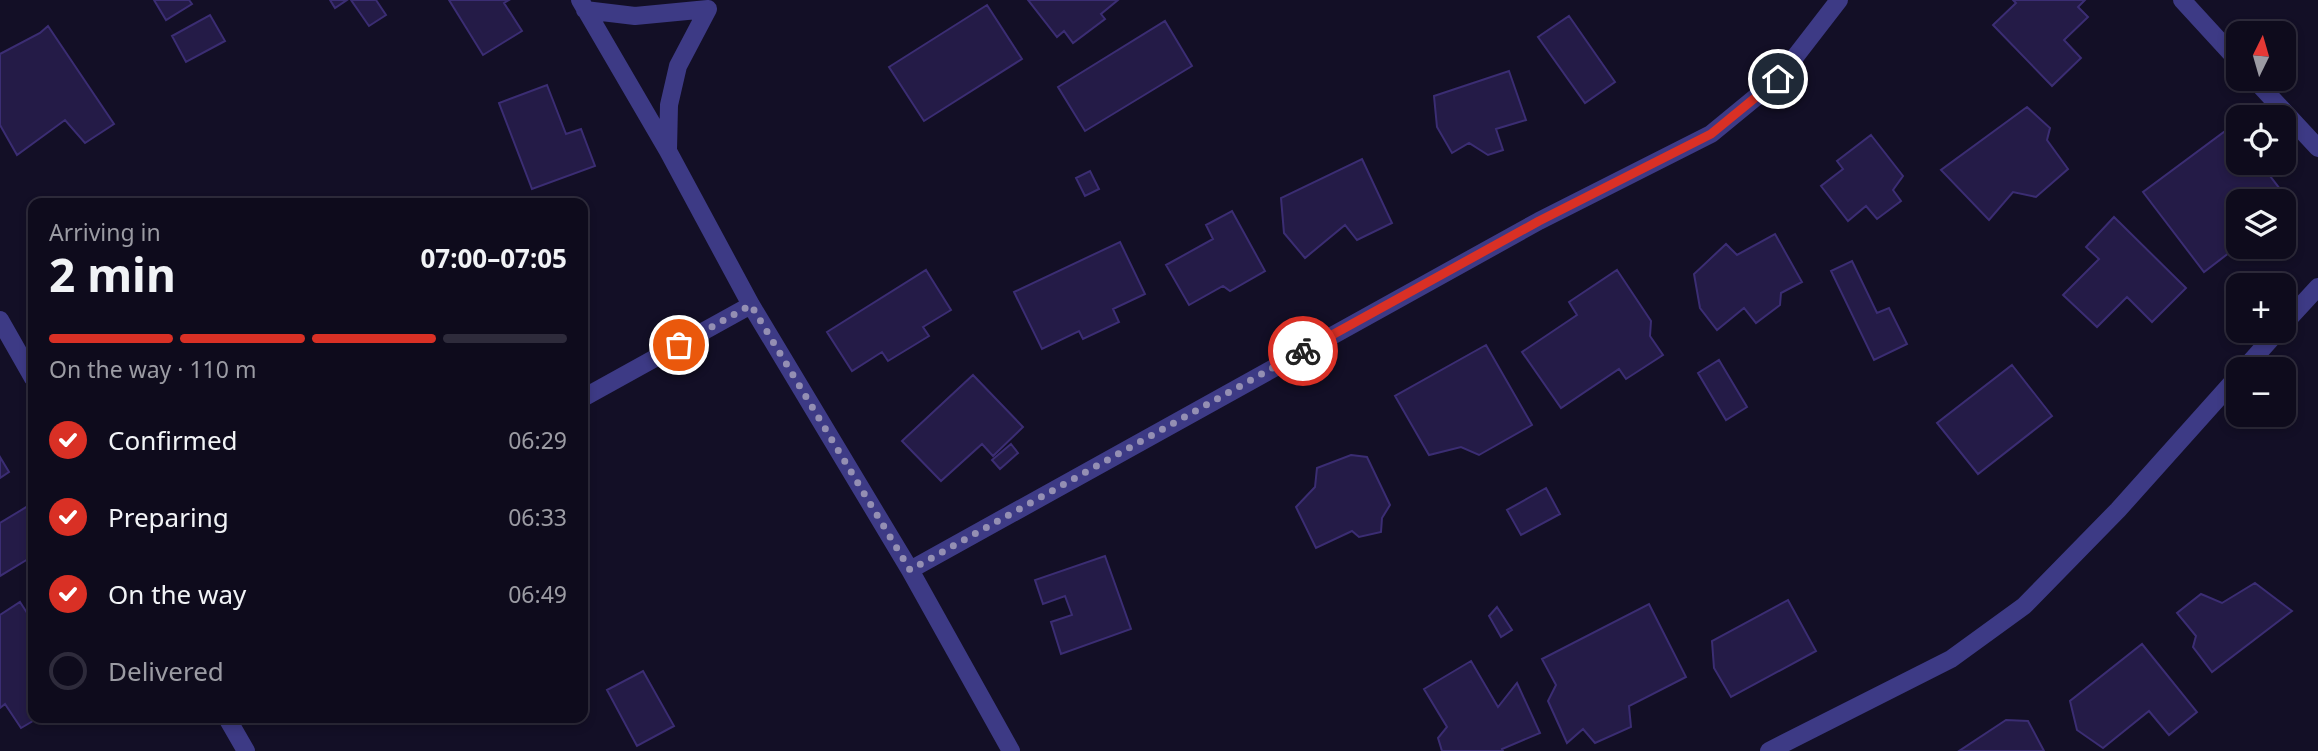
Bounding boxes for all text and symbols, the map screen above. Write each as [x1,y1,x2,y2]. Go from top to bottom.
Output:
north arrow [2226,21,2296,91]
map controls [2226,21,2296,427]
pin [1748,49,1808,109]
icon: home [1759,60,1797,98]
button: locate [2226,105,2296,175]
button: layers [2226,189,2296,259]
text: Arriving in [49,216,161,248]
text: 07:00–07:05 [420,240,567,276]
text: 2 min [49,243,176,305]
button: + [2226,273,2296,343]
pin [649,315,709,375]
courier [1268,316,1338,386]
icon: bag [660,326,698,364]
icon: bike [1284,332,1322,370]
text: On the way · 110 m [49,353,256,385]
button: − [2226,357,2296,427]
icon: check [49,421,87,459]
text: Confirmed [108,422,238,458]
text: 06:29 [508,424,567,456]
icon: check [49,498,87,536]
text: Preparing [108,499,229,535]
text: 06:33 [508,501,567,533]
icon: check [49,575,87,613]
text: On the way [108,576,246,612]
text: 06:49 [508,578,567,610]
text: Delivered [108,653,224,689]

